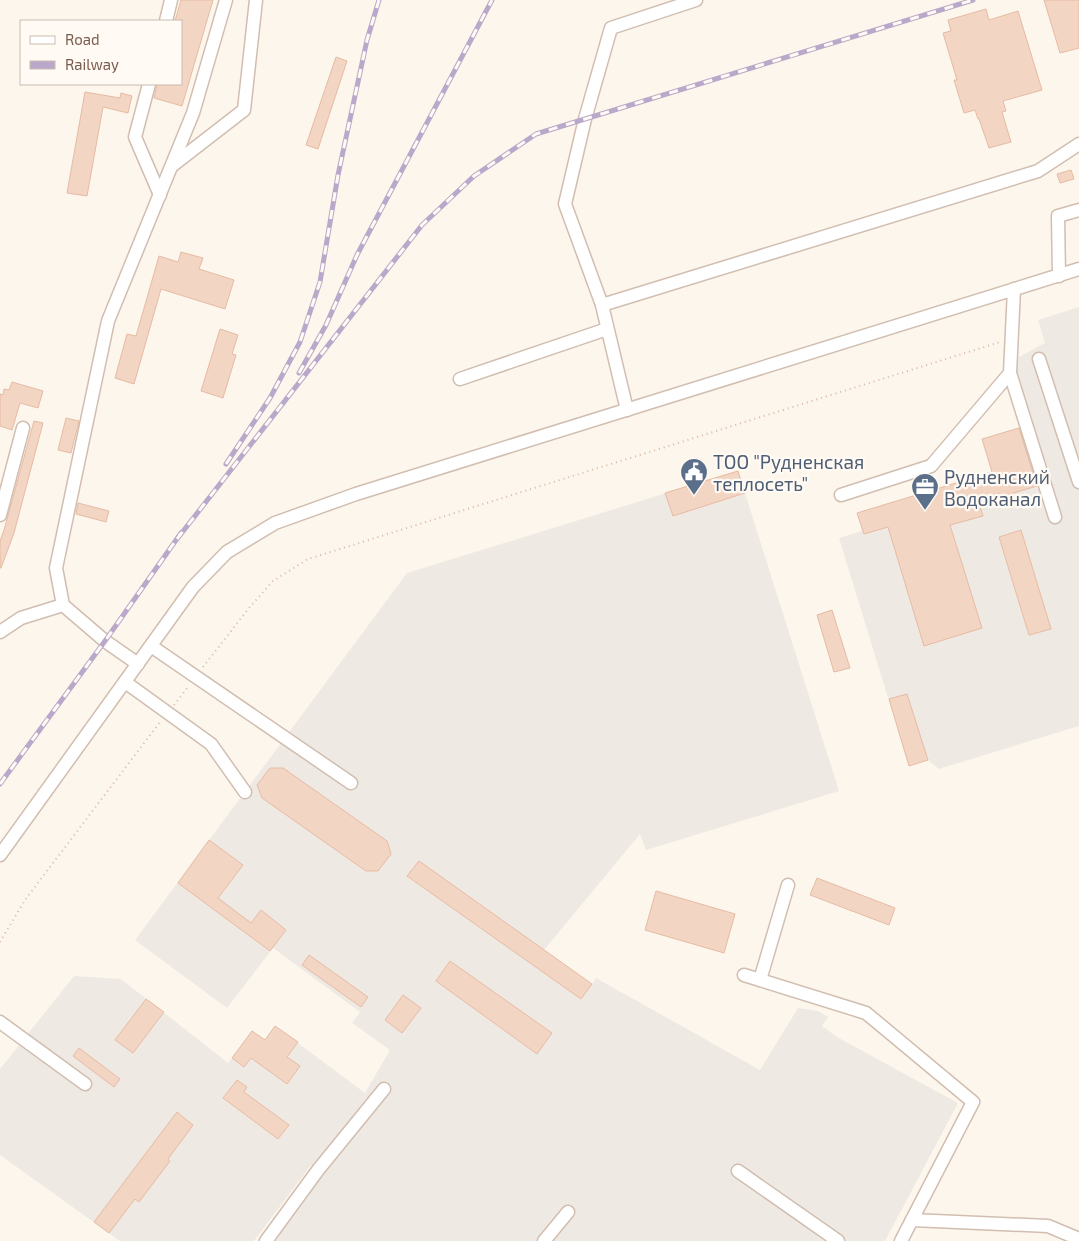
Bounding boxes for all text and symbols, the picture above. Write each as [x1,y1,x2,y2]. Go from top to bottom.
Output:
legend [20,20,182,85]
text: Road [65,30,100,48]
text: Railway [65,55,119,73]
place label: ТОО "Рудненская теплосеть" [713,450,864,495]
public building icon: ТОО "Рудненская теплосеть" [679,457,709,496]
place label: Рудненский Водоканал [944,465,1050,510]
office icon: Рудненский Водоканал [910,472,940,511]

